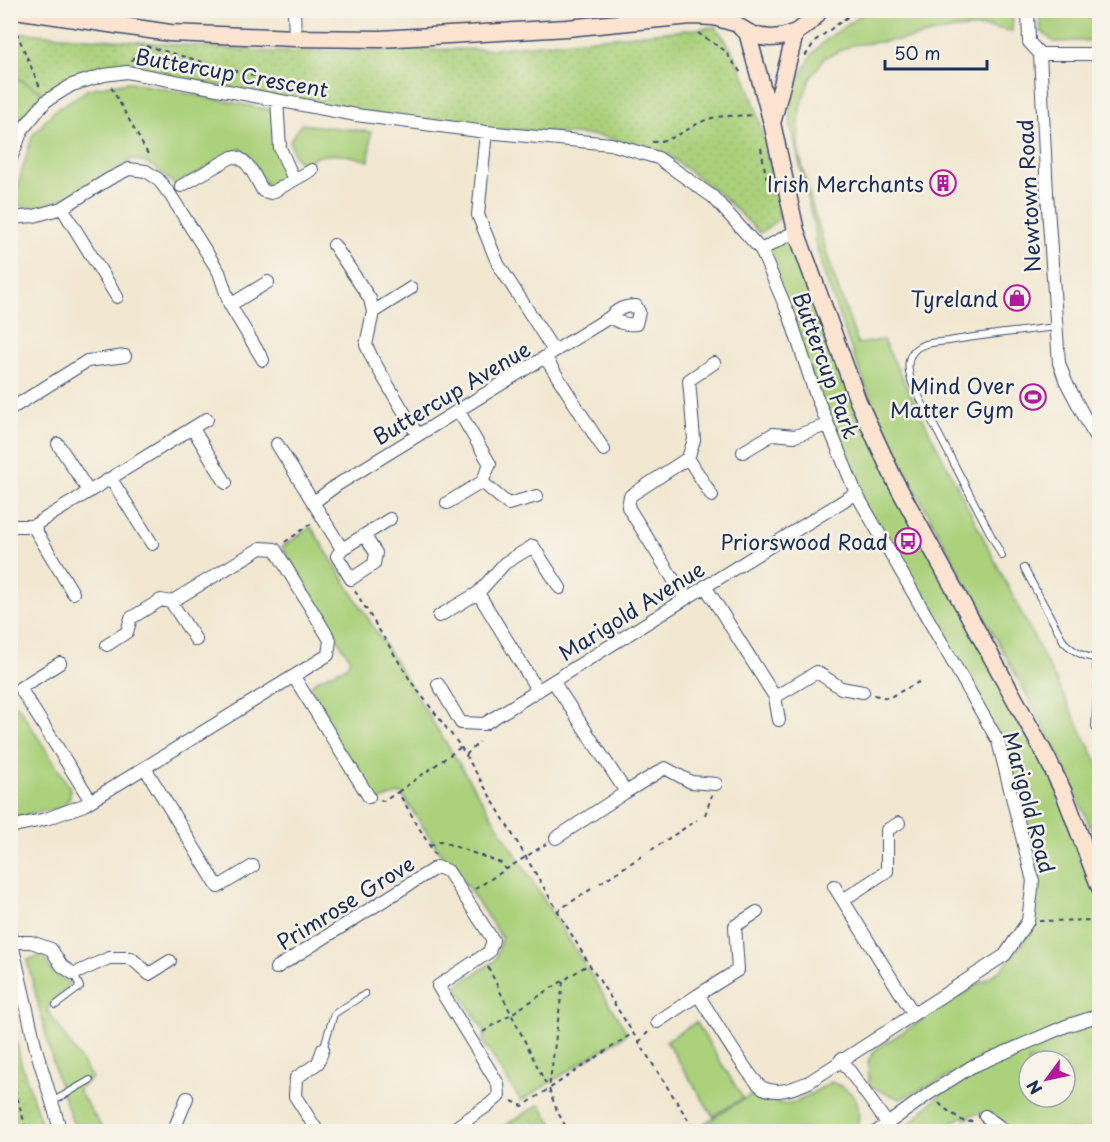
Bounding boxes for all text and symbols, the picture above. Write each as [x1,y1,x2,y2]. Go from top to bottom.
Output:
scale bar [885,33,987,71]
street label: Buttercup Crescent [133,39,331,105]
text: 50 m [894,39,941,66]
street label: Newtown Road [1008,118,1048,274]
place label: Irish Merchants [767,167,924,199]
building icon: Irish Merchants [928,168,958,198]
place label: Tyreland [911,282,998,314]
shop icon: Tyreland [1002,283,1032,313]
street label: Buttercup Park [786,287,868,443]
street label: Buttercup Avenue [366,332,536,452]
place label: Mind Over Matter Gym [890,369,1014,425]
sports icon: Mind Over Matter Gym [1018,382,1048,412]
place label: Priorswood Road [721,525,888,557]
bus stop icon: Priorswood Road [893,526,923,556]
street label: Marigold Avenue [552,552,710,668]
street label: Marigold Road [996,728,1064,876]
street label: Primrose Grove [270,847,420,957]
north arrow [1017,1049,1077,1109]
text: N [1020,1076,1047,1100]

